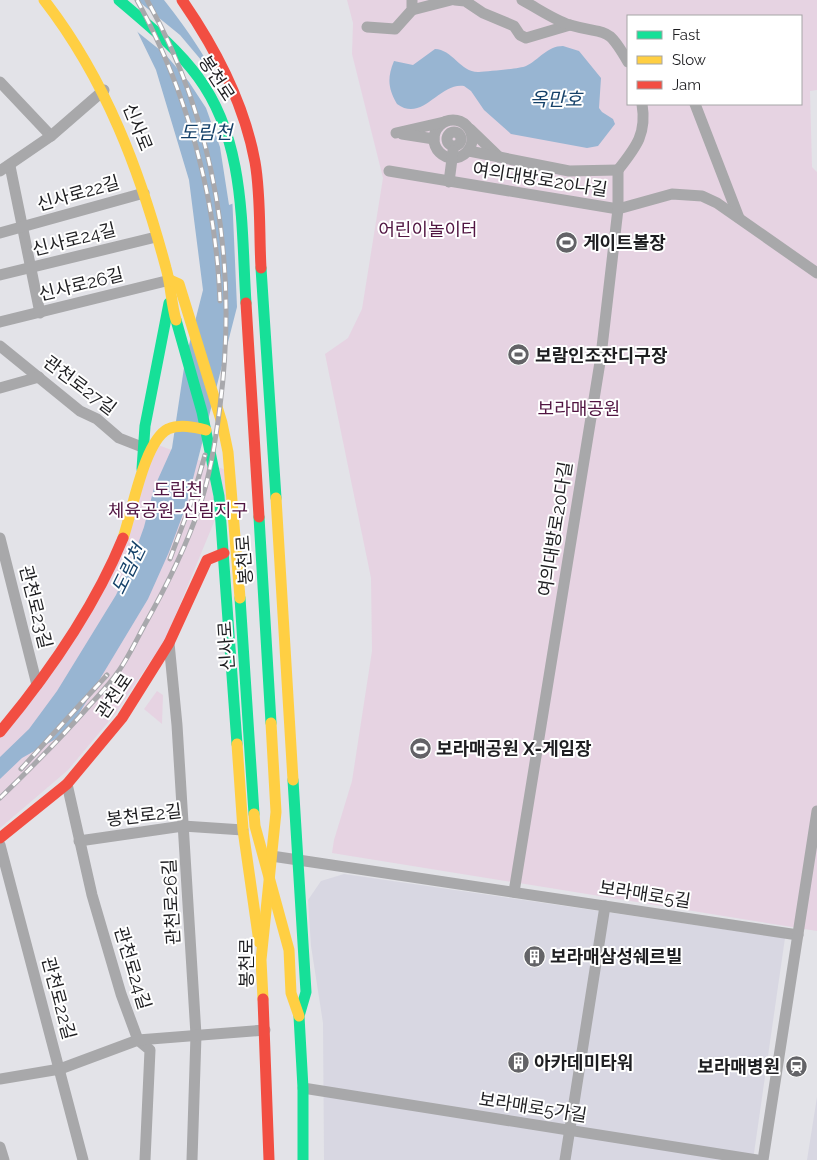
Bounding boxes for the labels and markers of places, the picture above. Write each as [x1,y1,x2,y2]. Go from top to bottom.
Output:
sports icon: 게이트볼장 [555,230,579,254]
place label: 게이트볼장 [583,232,666,253]
sports icon: 보람인조잔디구장 [507,343,531,367]
place label: 보람인조잔디구장 [535,345,668,366]
sports icon: 보라매공원 X-게임장 [408,736,432,760]
place label: 보라매공원 X-게임장 [436,738,592,759]
building icon: 보라매삼성쉐르빌 [522,944,546,968]
place label: 보라매삼성쉐르빌 [550,946,682,967]
building icon: 아카데미타워 [506,1050,530,1074]
place label: 아카데미타워 [534,1052,633,1073]
station icon: 보라매병원 [784,1054,808,1078]
place label: 보라매병원 [697,1056,780,1077]

